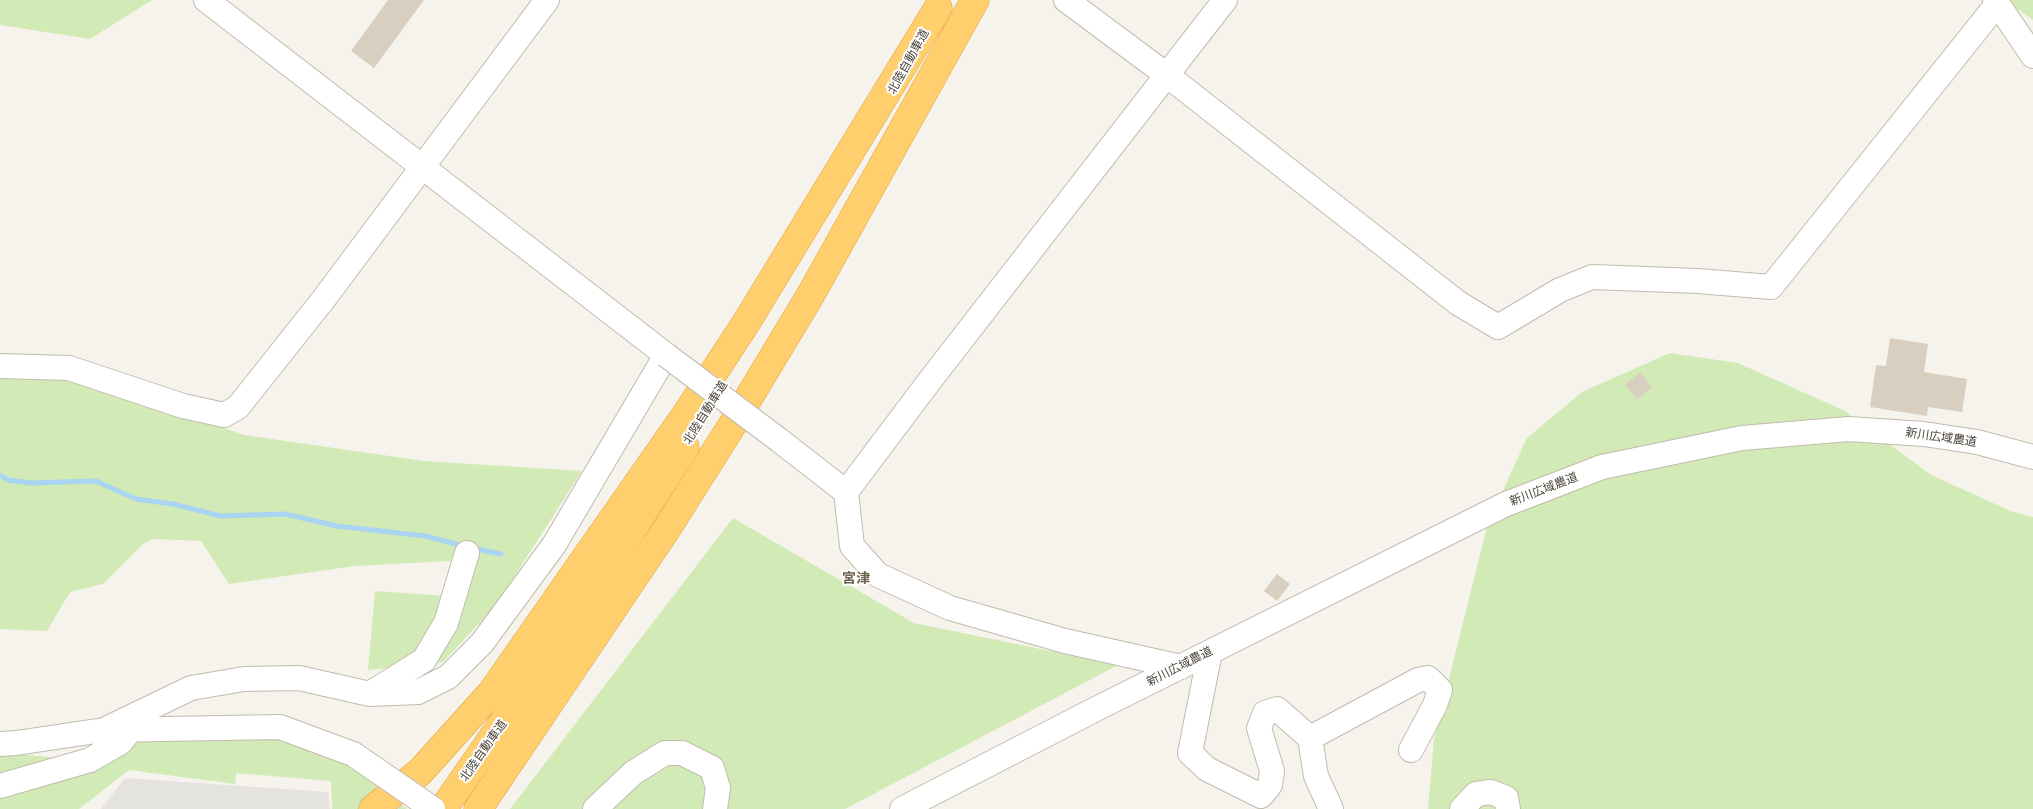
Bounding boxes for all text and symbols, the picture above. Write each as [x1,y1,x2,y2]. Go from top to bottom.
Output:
street label: 北陸自動車道 [885,27,933,97]
street label: 北陸自動車道 [681,379,731,447]
street label: 新川広域農道 [1904,426,1978,450]
street label: 新川広域農道 [1508,470,1580,510]
district label: 宮津 [842,571,870,587]
street label: 新川広域農道 [1145,644,1215,690]
street label: 北陸自動車道 [457,717,511,785]

